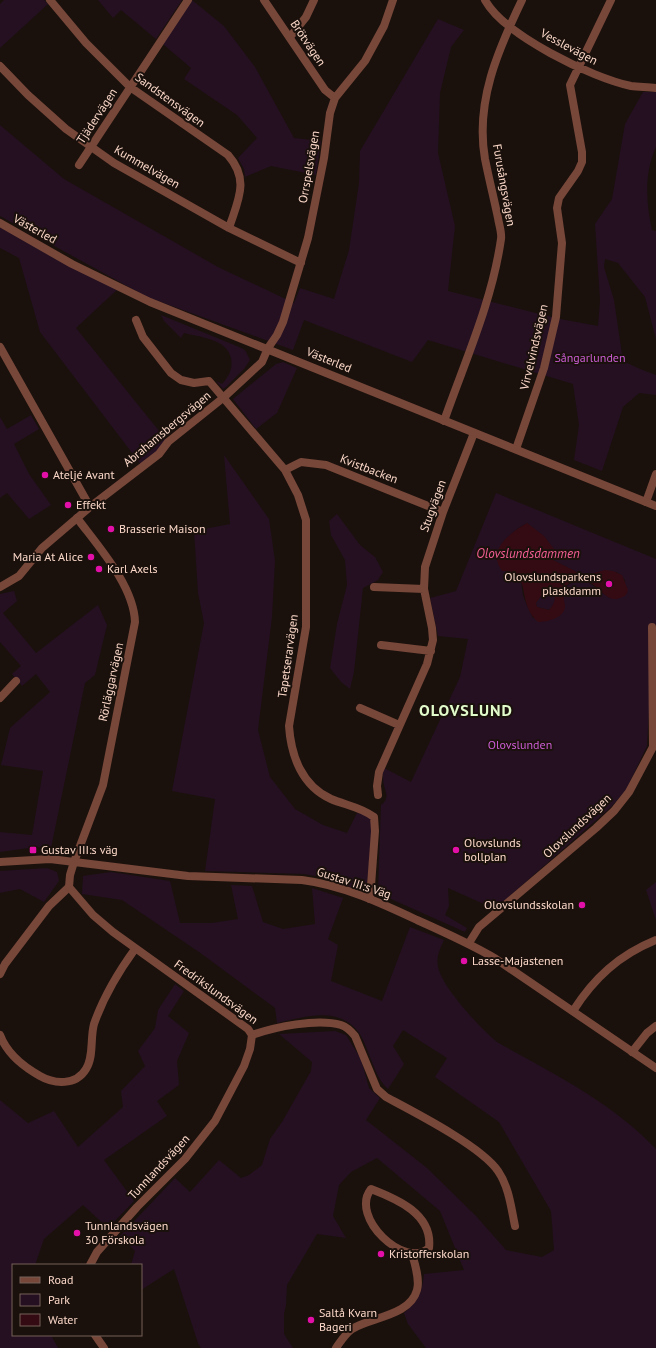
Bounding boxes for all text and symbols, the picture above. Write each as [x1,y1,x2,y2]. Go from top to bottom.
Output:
street label: Brötvägen [288,17,329,69]
street label: Vesslevägen [537,25,600,68]
street label: Sandstensvägen [132,69,208,130]
street label: Tjädervägen [73,85,120,146]
street label: Orrspelsvägen [295,129,322,204]
street label: Kummelvägen [112,142,183,191]
street label: Furusångsvägen [490,143,519,227]
street label: Västerled [10,210,60,247]
street label: Virvelvindsvägen [516,303,551,392]
street label: Västerled [303,343,354,375]
park label: Sångarlunden [554,350,626,365]
street label: Abrahamsbergsvägen [120,388,214,470]
street label: Kvistbacken [338,451,400,486]
place label: Ateljé Avant [53,467,114,482]
marker: Ateljé Avant [40,470,50,480]
street label: Stugvägen [416,478,449,534]
place label: Effekt [76,497,106,512]
marker: Effekt [63,500,73,510]
place label: Brasserie Maison [119,521,206,536]
marker: Brasserie Maison [106,524,116,534]
water label: Olovslundsdammen [476,545,580,562]
place label: Maria At Alice [13,549,83,564]
marker: Maria At Alice [86,552,96,562]
place label: Karl Axels [107,561,158,576]
marker: Karl Axels [94,564,104,574]
place label: Olovslundsparkens plaskdamm [504,569,601,598]
marker: Olovslundsparkens plaskdamm [604,579,614,589]
street label: Tapetserarvägen [274,613,301,699]
street label: Rörläggarvägen [95,641,126,723]
district label: OLOVSLUND [419,700,513,720]
park label: Olovslunden [488,737,552,752]
street label: Olovslundsvägen [539,790,614,861]
place label: Olovslunds bollplan [464,835,521,864]
place label: Gustav III:s väg [41,842,118,857]
marker: Gustav III:s väg [28,845,38,855]
marker: Olovslunds bollplan [451,845,461,855]
street label: Gustav III:s Väg [315,863,393,902]
place label: Olovslundsskolan [484,897,574,912]
marker: Olovslundsskolan [577,900,587,910]
place label: Lasse-Majastenen [472,953,563,968]
street label: Fredrikslundsvägen [172,956,261,1027]
marker: Lasse-Majastenen [459,956,469,966]
street label: Tunnlandsvägen [125,1131,193,1202]
place label: Tunnlandsvägen 30 Förskola [85,1218,168,1247]
marker: Tunnlandsvägen 30 Förskola [72,1228,82,1238]
place label: Kristofferskolan [389,1246,469,1261]
marker: Kristofferskolan [376,1249,386,1259]
legend [12,1264,142,1336]
text: Road [48,1272,73,1287]
text: Park [48,1292,70,1307]
place label: Saltå Kvarn Bageri [319,1305,377,1334]
text: Water [48,1312,78,1327]
marker: Saltå Kvarn Bageri [306,1315,316,1325]

